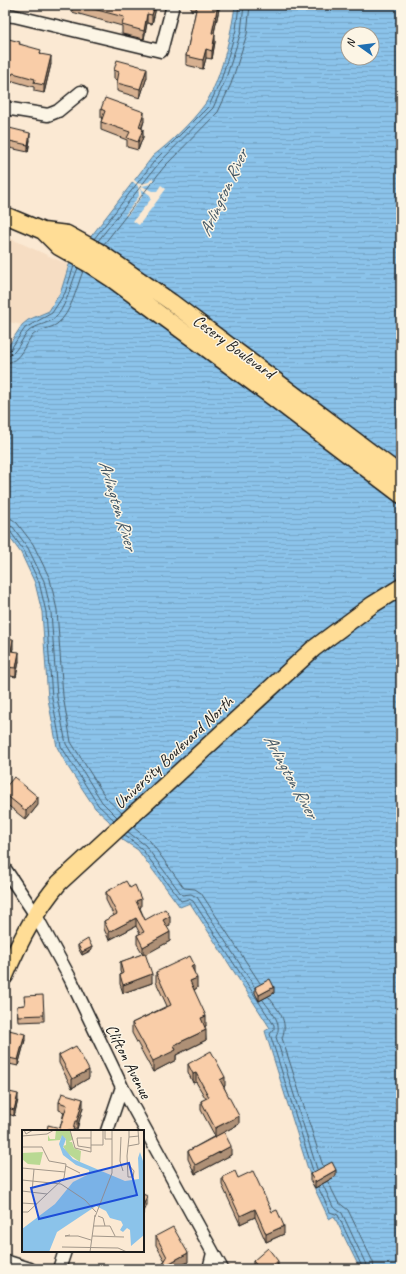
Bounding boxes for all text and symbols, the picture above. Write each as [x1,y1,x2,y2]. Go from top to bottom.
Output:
north arrow [340,26,380,66]
text: N [343,36,358,49]
water label: Arlington River [194,144,254,239]
street label: Cesery Boulevard [189,310,281,384]
water label: Arlington River [94,458,143,555]
street label: University Boulevard North [109,691,238,813]
water label: Arlington River [259,730,324,824]
street label: Clifton Avenue [101,1020,157,1103]
inset map [22,1130,144,1252]

